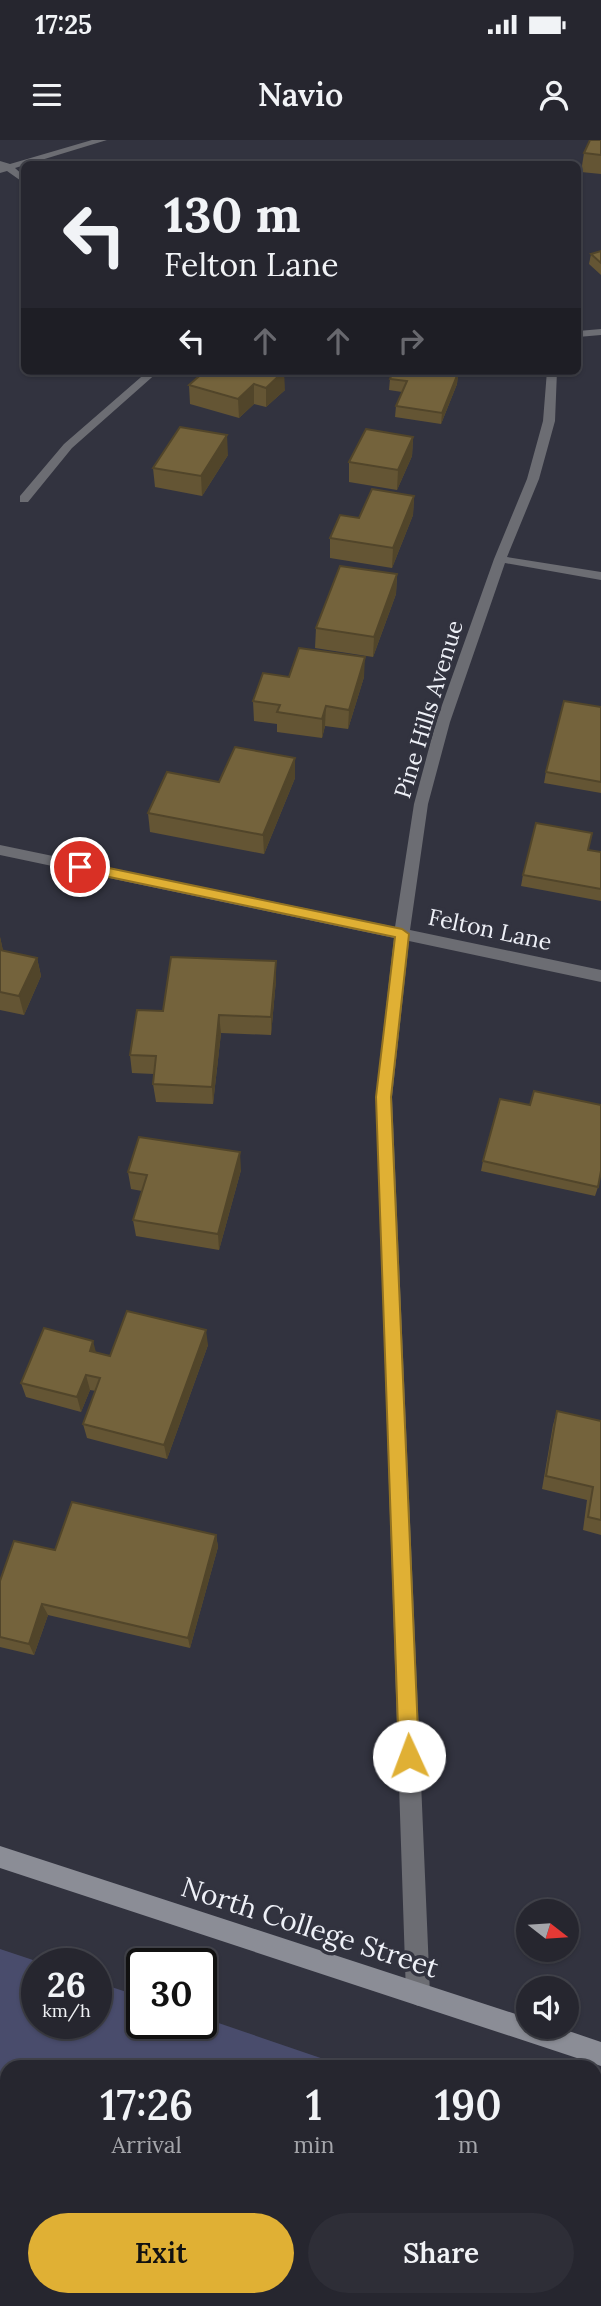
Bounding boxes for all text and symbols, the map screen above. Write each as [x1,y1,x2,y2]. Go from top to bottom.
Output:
text: 17:25 [35,8,92,41]
text: Navio [258,74,343,115]
icon: menu [28,76,66,114]
icon: person [535,76,573,114]
text: 130 m [164,183,300,245]
icon: left [49,189,140,280]
text: Felton Lane [164,244,339,285]
icon: left [173,322,211,360]
icon: ahead [246,322,284,360]
icon: ahead [319,322,357,360]
icon: right [392,322,430,360]
street label: Pine Hills Avenue [387,617,469,801]
pin [50,837,110,897]
icon: arrive [61,848,99,886]
street label: Felton Lane [426,902,554,956]
position arrow [372,1719,446,1793]
street label: North College Street [177,1868,443,1986]
north arrow [516,1899,579,1962]
map controls [516,1899,579,2039]
speed limit sign: 30 [126,1948,217,2039]
text: 26 [47,1962,86,2007]
button: sound [516,1976,579,2039]
text: km/h [42,1999,91,2022]
text: 17:26 [100,2078,193,2132]
text: 1 [306,2078,322,2132]
text: 190 [435,2078,502,2132]
text: Arrival [112,2130,182,2159]
text: min [293,2130,334,2159]
text: m [458,2130,479,2159]
button: Exit [28,2213,294,2293]
button: Share [308,2213,574,2293]

